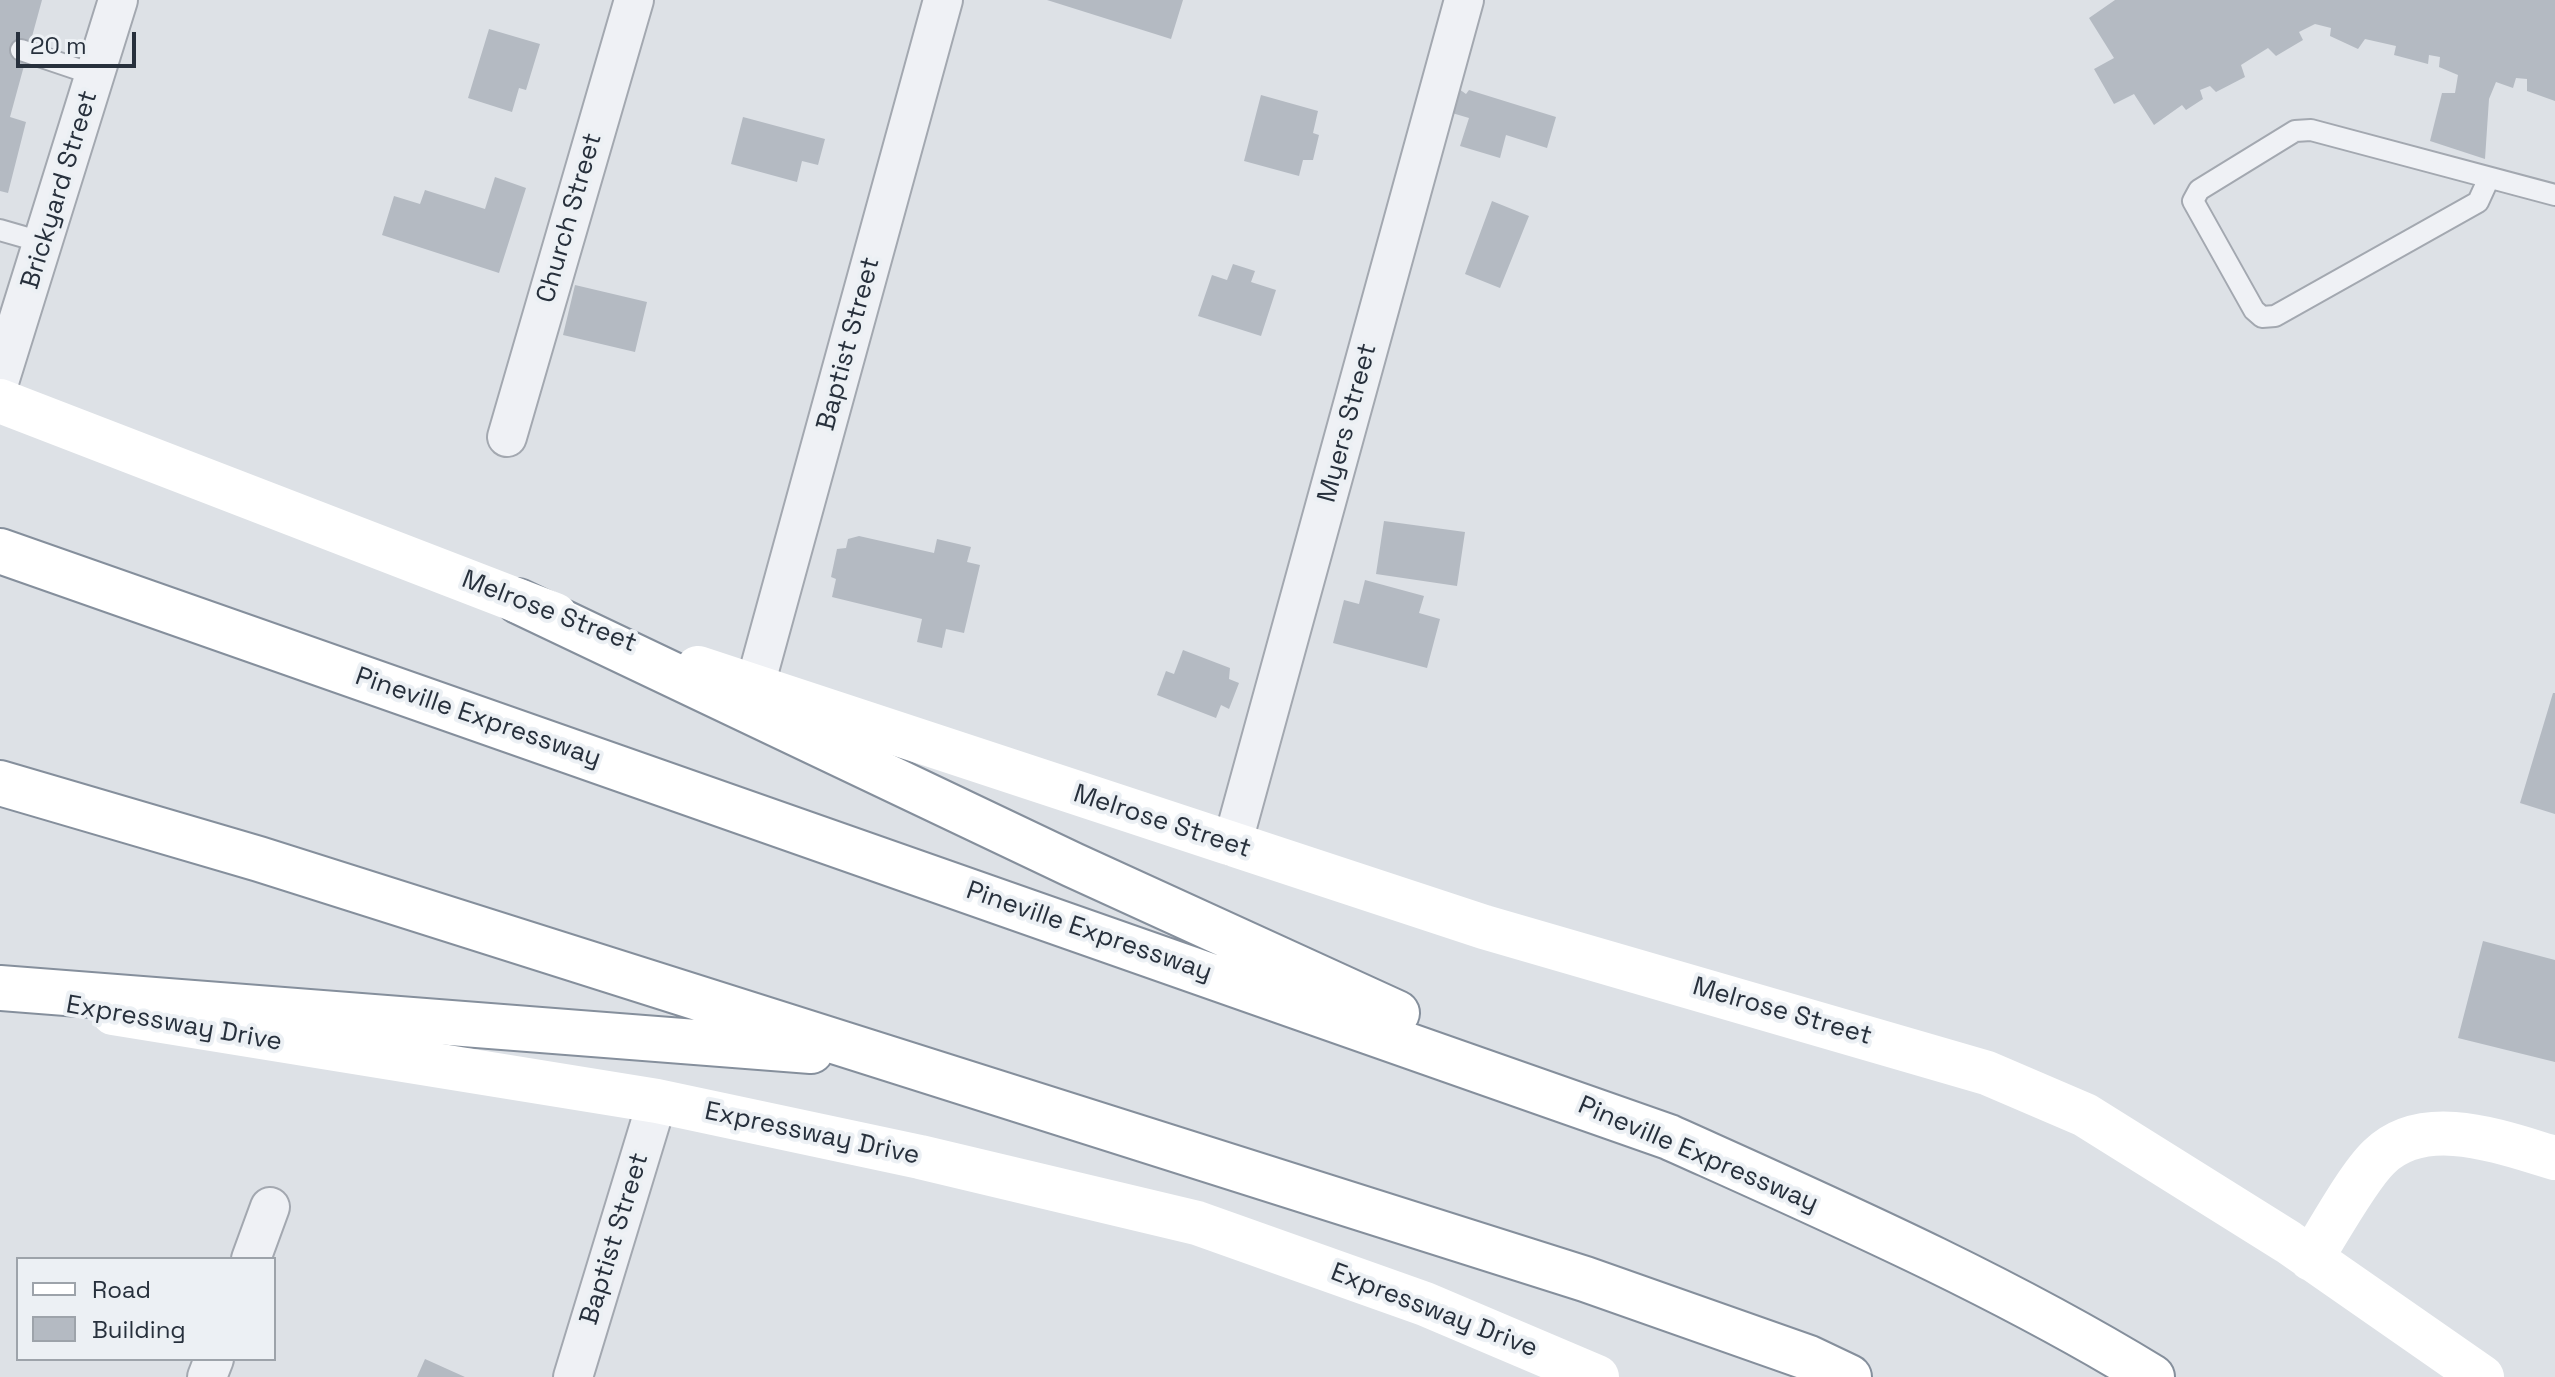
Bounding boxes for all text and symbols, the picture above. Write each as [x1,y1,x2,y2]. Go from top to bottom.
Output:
scale bar [20,16,140,66]
text: 20 m [30,30,87,61]
street label: Brickyard Street [15,87,105,293]
street label: Church Street [531,129,609,307]
street label: Baptist Street [811,254,887,434]
street label: Myers Street [1312,340,1384,506]
street label: Melrose Street [457,564,641,660]
street label: Pineville Expressway [351,661,605,775]
street label: Melrose Street [1069,779,1255,865]
street label: Pineville Expressway [962,875,1216,989]
street label: Melrose Street [1689,972,1875,1052]
street label: Expressway Drive [64,990,284,1058]
street label: Pineville Expressway [1573,1090,1823,1220]
street label: Expressway Drive [702,1096,922,1172]
street label: Baptist Street [574,1149,656,1329]
legend [16,1257,276,1361]
street label: Expressway Drive [1326,1257,1542,1365]
text: Road [92,1274,151,1305]
text: Building [92,1314,186,1345]

